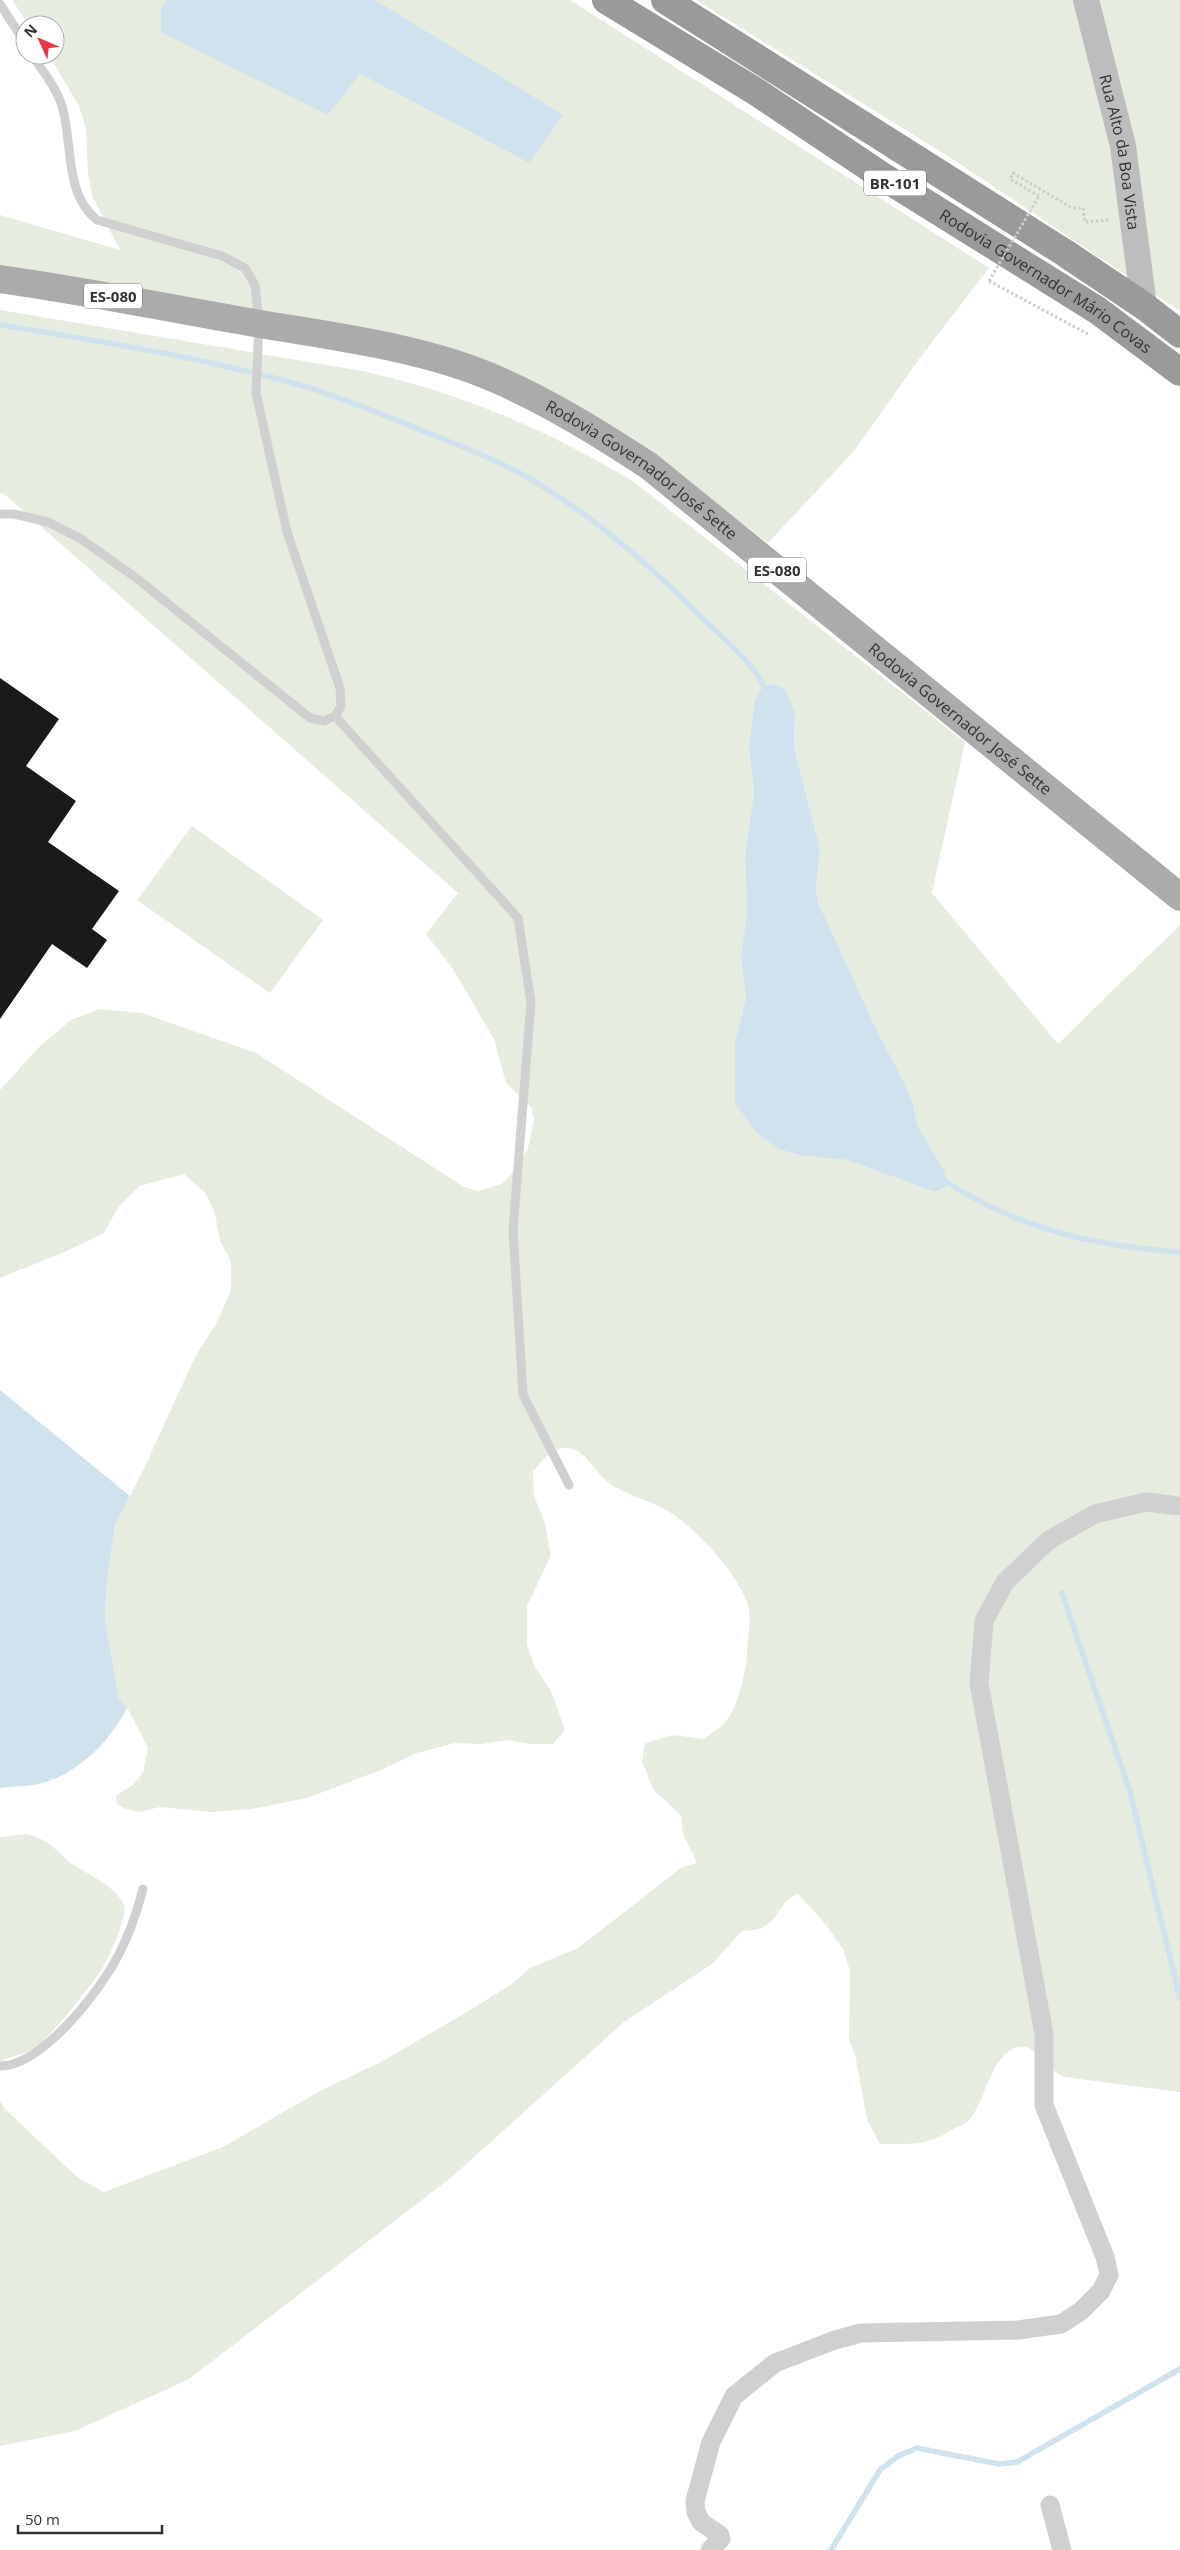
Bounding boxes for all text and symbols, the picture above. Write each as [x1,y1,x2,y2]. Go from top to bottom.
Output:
north arrow [15,15,65,65]
text: N [19,20,41,41]
street label: Rua Alto da Boa Vista [1094,72,1145,231]
road number: BR-101 [864,170,926,196]
street label: Rodovia Governador Mário Covas [935,204,1156,358]
road number: ES-080 [84,284,142,308]
street label: Rodovia Governador José Sette [542,394,742,545]
road number: ES-080 [748,558,806,582]
street label: Rodovia Governador José Sette [864,638,1057,800]
scale bar [18,2502,161,2534]
text: 50 m [25,2509,60,2529]

